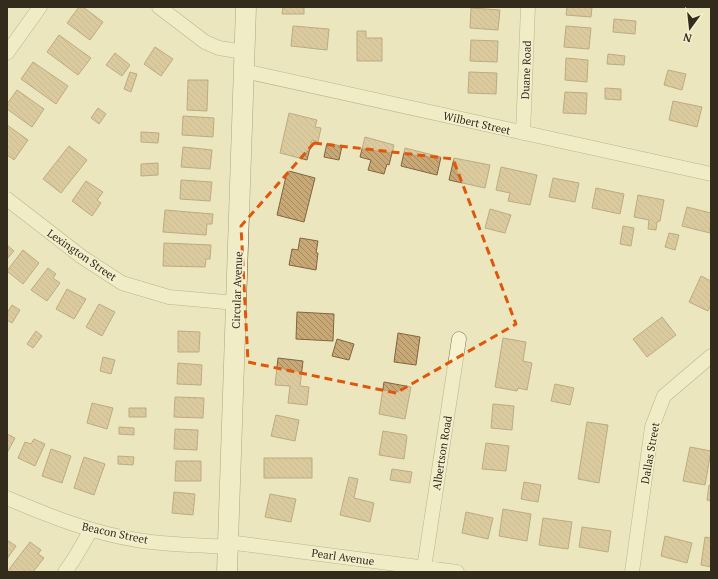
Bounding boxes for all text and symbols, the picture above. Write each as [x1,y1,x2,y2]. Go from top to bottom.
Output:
north arrow [670,8,710,48]
text: N [681,30,693,46]
street label: Duane Road [518,40,534,100]
street label: Wilbert Street [442,108,512,138]
street label: Lexington Street [45,226,119,284]
street label: Circular Avenue [229,251,245,329]
street label: Albertson Road [429,415,455,491]
street label: Dallas Street [638,421,662,485]
street label: Beacon Street [81,519,149,547]
street label: Pearl Avenue [311,546,376,568]

